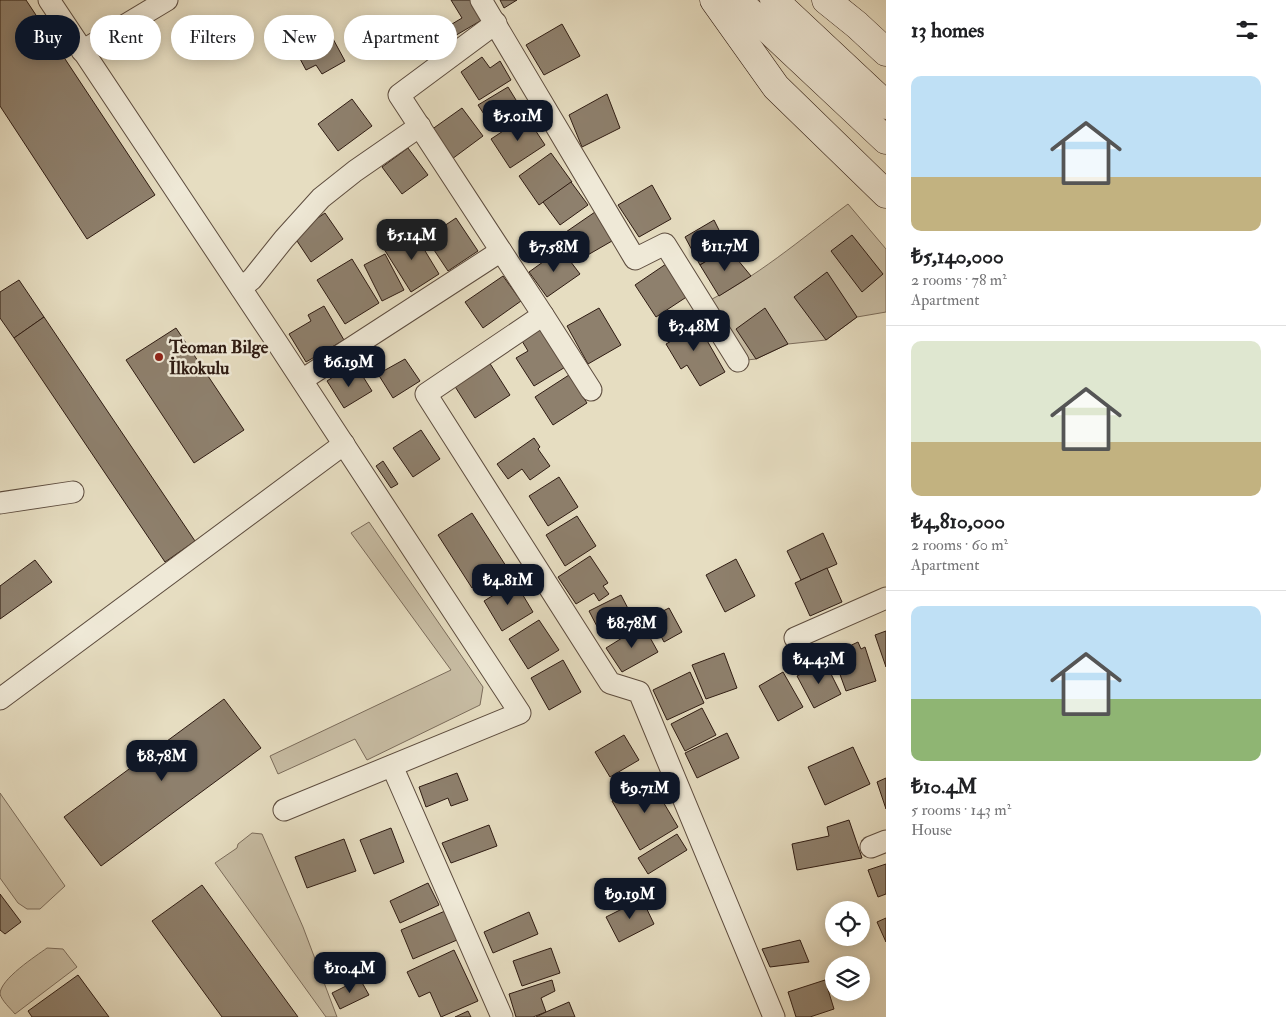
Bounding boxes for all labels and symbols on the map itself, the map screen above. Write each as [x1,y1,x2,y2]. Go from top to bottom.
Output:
pin: ₺5.01M [477,100,559,142]
pin: ₺5.14M [371,218,453,261]
pin: ₺7.58M [513,230,595,273]
pin: ₺11.7M [684,230,766,272]
pin: ₺3.48M [653,310,735,352]
place label: Teoman Bilge İlkokulu [168,336,269,380]
pin: ₺6.19M [308,346,390,388]
marker: Teoman Bilge İlkokulu [153,351,165,363]
pin: ₺4.81M [467,564,549,606]
pin: ₺8.78M [591,606,673,649]
pin: ₺4.43M [778,642,860,685]
pin: ₺8.78M [121,740,203,782]
pin: ₺9.71M [604,772,686,814]
pin: ₺9.19M [589,878,671,920]
pin: ₺10.4M [309,952,391,994]

